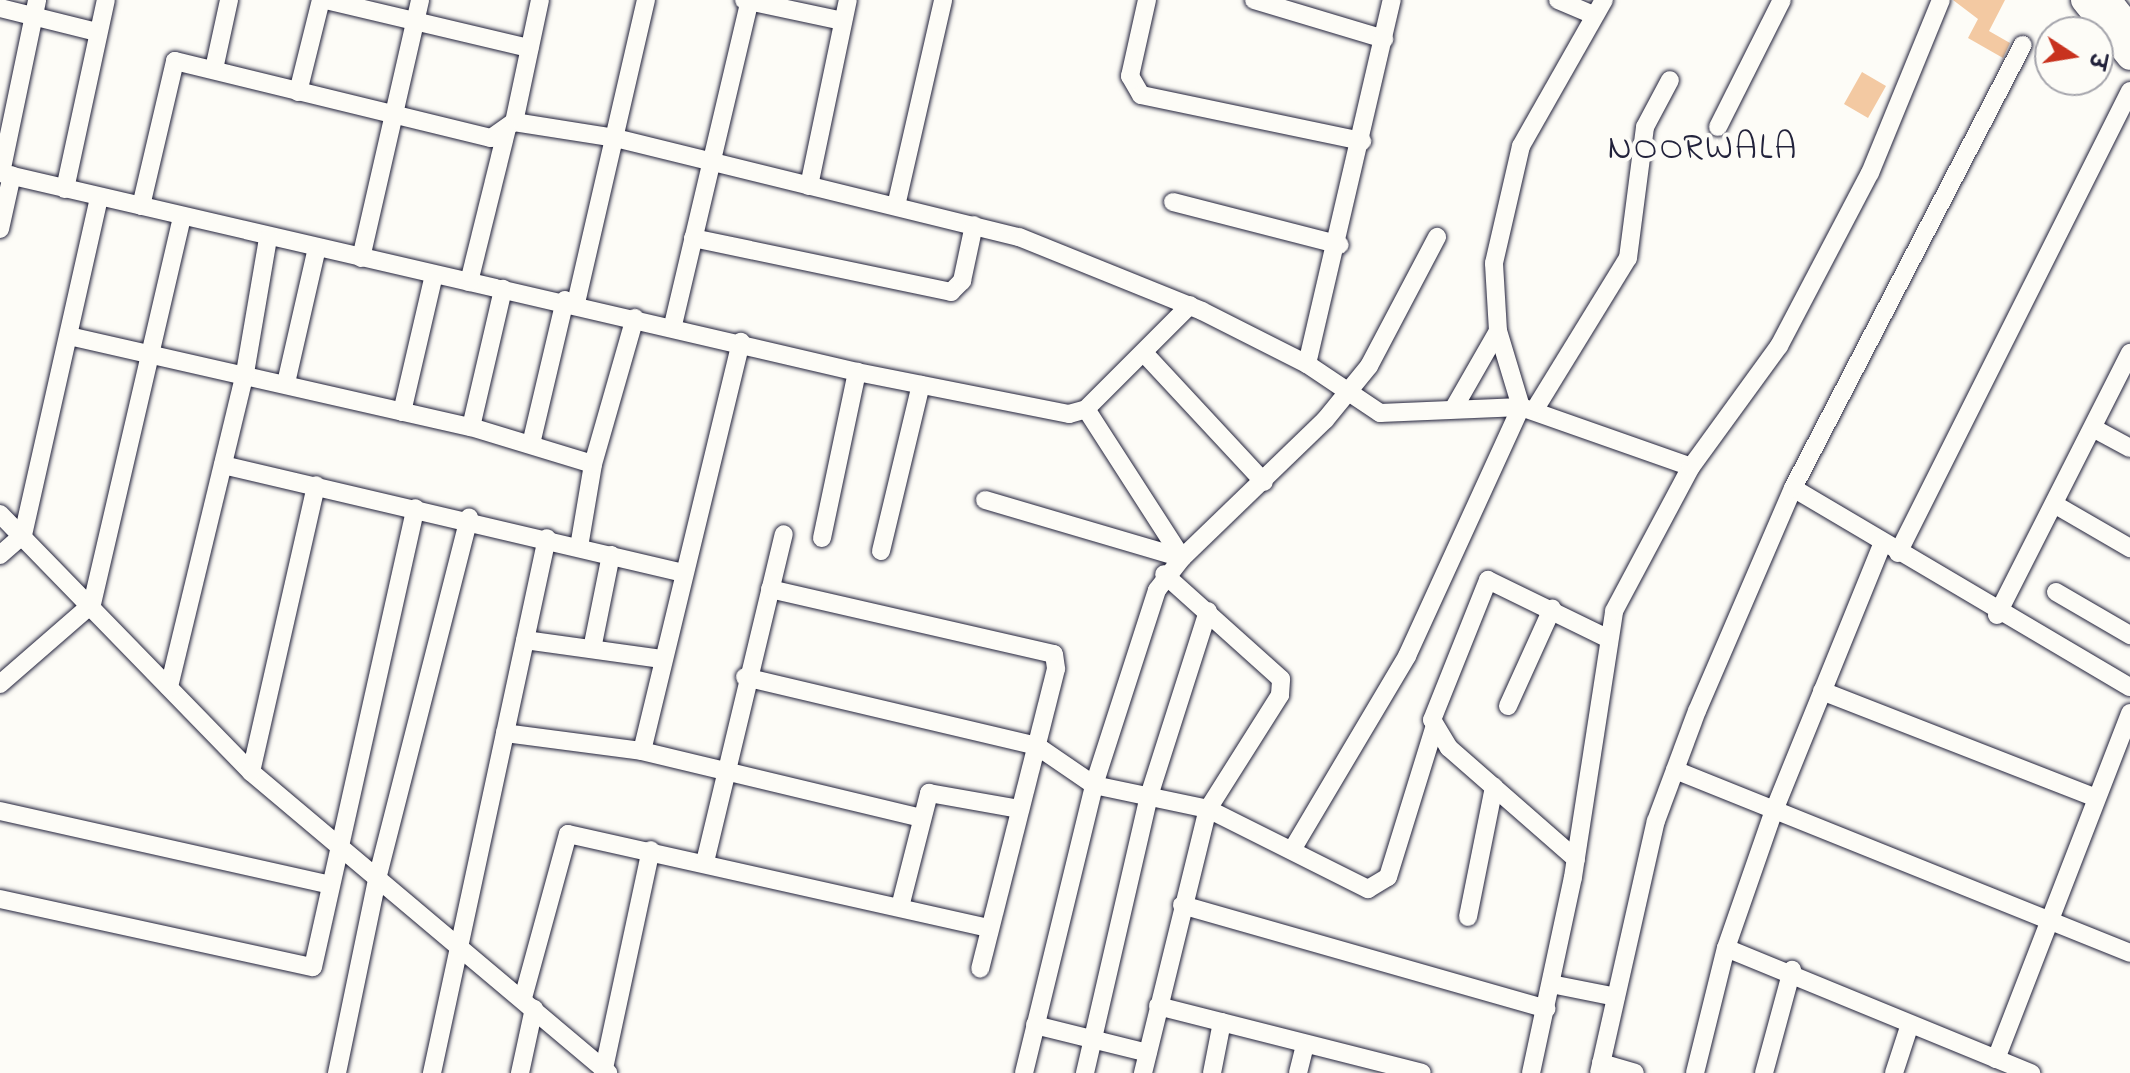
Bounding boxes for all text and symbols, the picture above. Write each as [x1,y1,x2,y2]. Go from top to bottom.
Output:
north arrow [2034,16,2114,96]
text: उ [2078,50,2113,71]
district label: NOORWALA [1608,128,1798,172]

